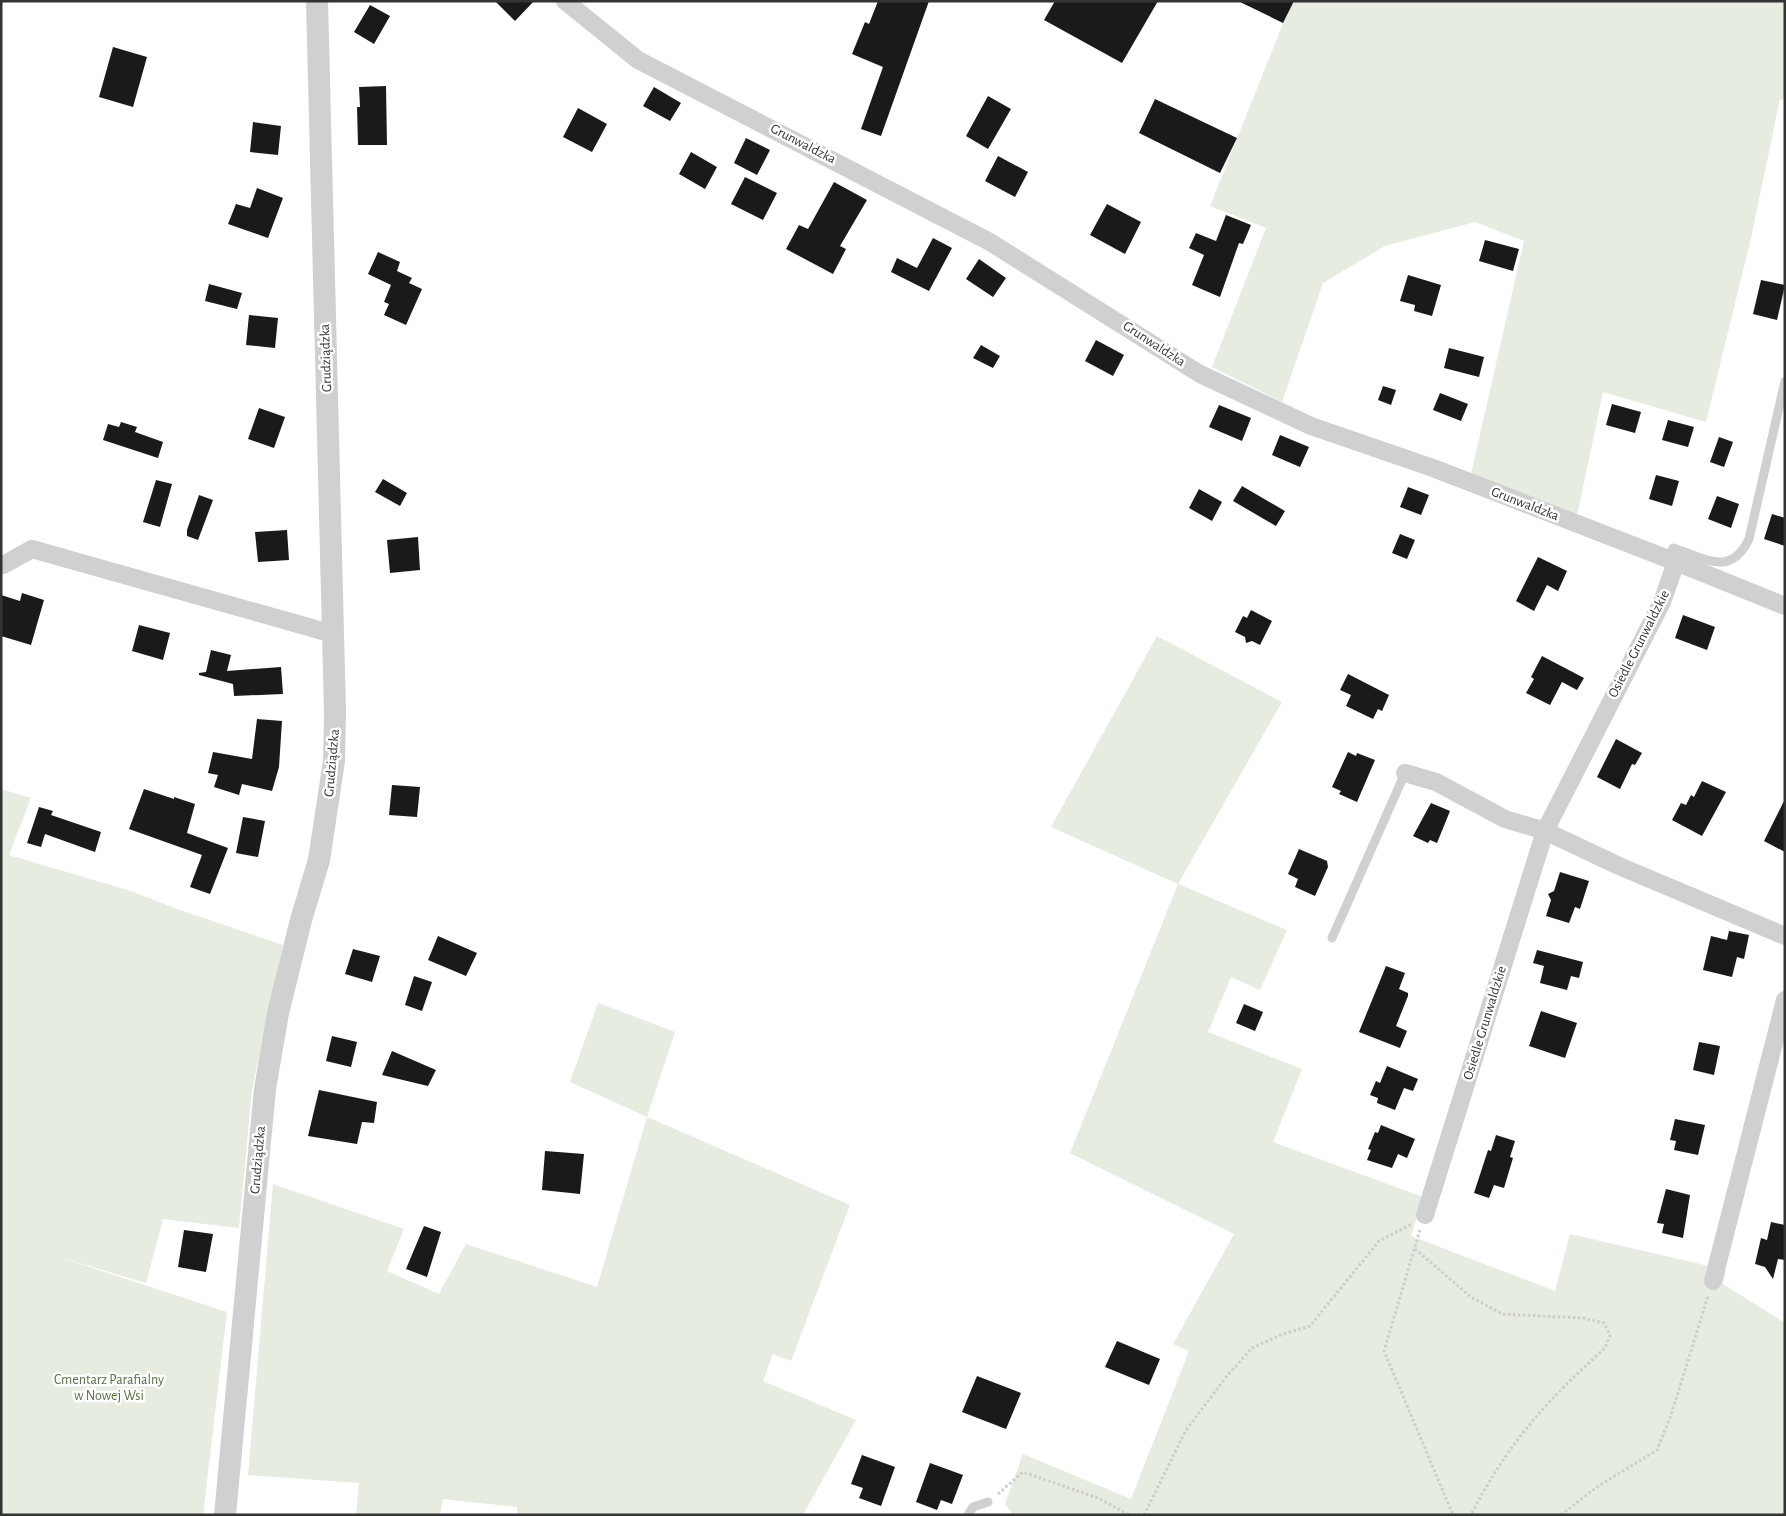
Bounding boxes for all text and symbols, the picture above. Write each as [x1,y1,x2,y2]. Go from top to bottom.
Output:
street label: Grunwaldzka [768,122,838,167]
street label: Grunwaldzka [1120,319,1188,370]
street label: Grudziądzka [318,323,334,392]
street label: Grunwaldzka [1489,485,1561,524]
street label: Osiedle Grunwaldzkie [1606,588,1672,700]
street label: Grudziądzka [322,728,342,798]
street label: Osiedle Grunwaldzkie [1461,964,1509,1082]
street label: Grudziądzka [248,1125,268,1195]
park label: Cmentarz Parafialny w Nowej Wsi [54,1373,164,1403]

